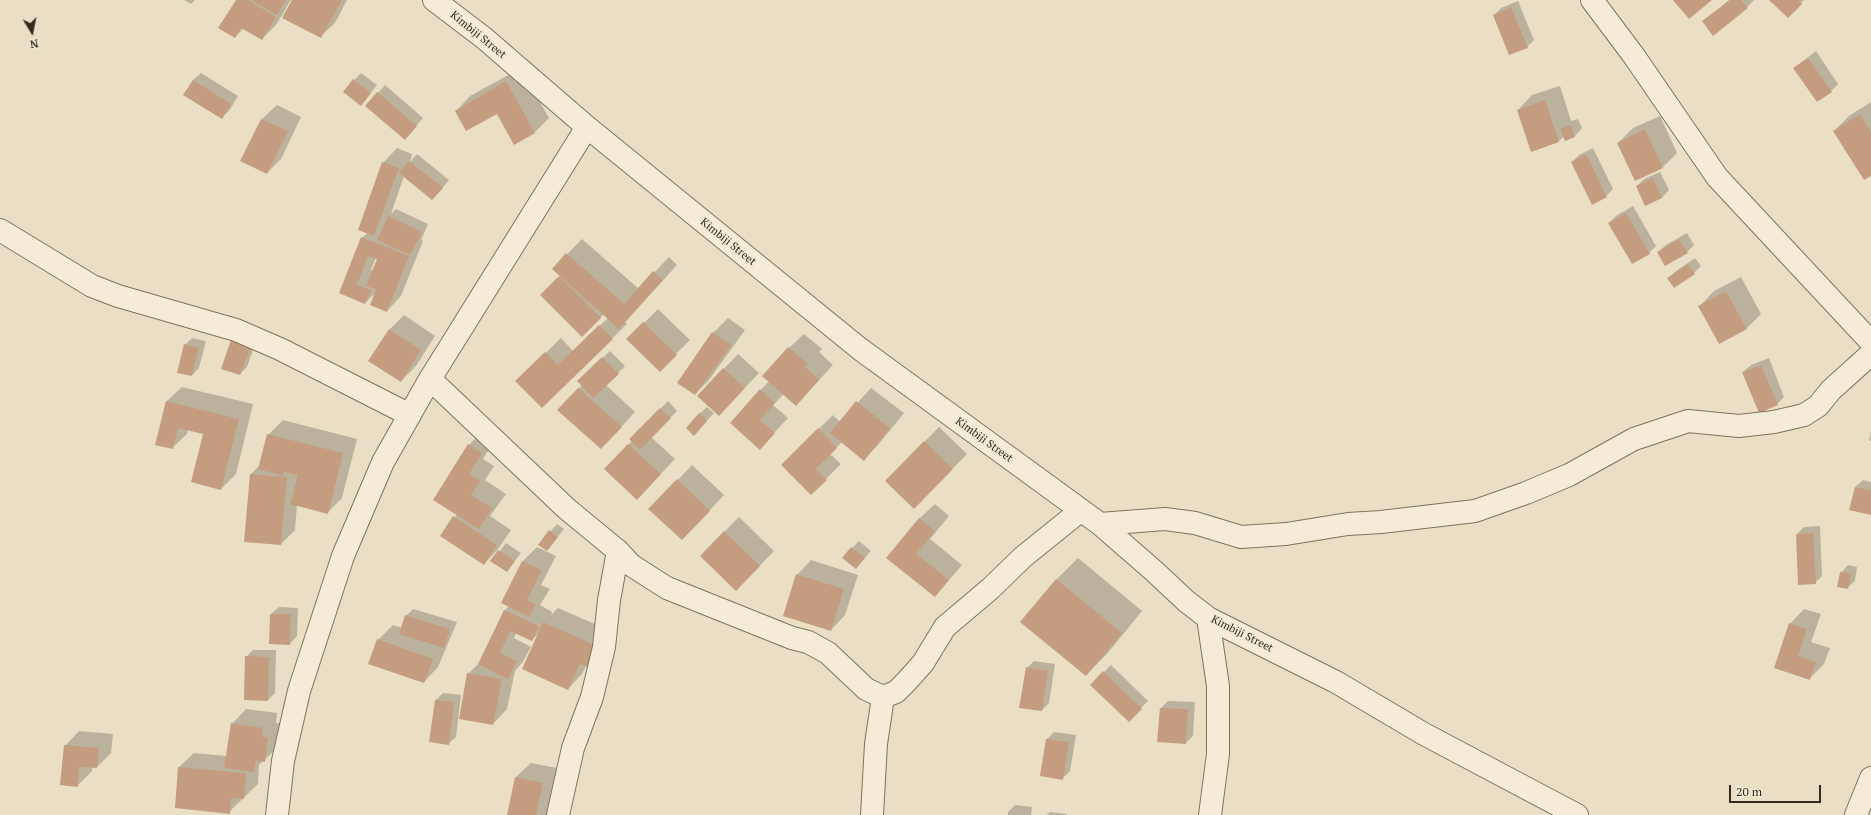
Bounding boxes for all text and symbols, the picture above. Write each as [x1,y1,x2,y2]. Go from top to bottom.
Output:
street label: Kimbiji Street [448,9,508,61]
north arrow [12,12,52,52]
text: N [29,36,39,51]
street label: Kimbiji Street [698,216,758,268]
street label: Kimbiji Street [953,415,1015,465]
street label: Kimbiji Street [1209,613,1275,655]
scale bar [1731,777,1823,803]
text: 20 m [1736,784,1762,799]

